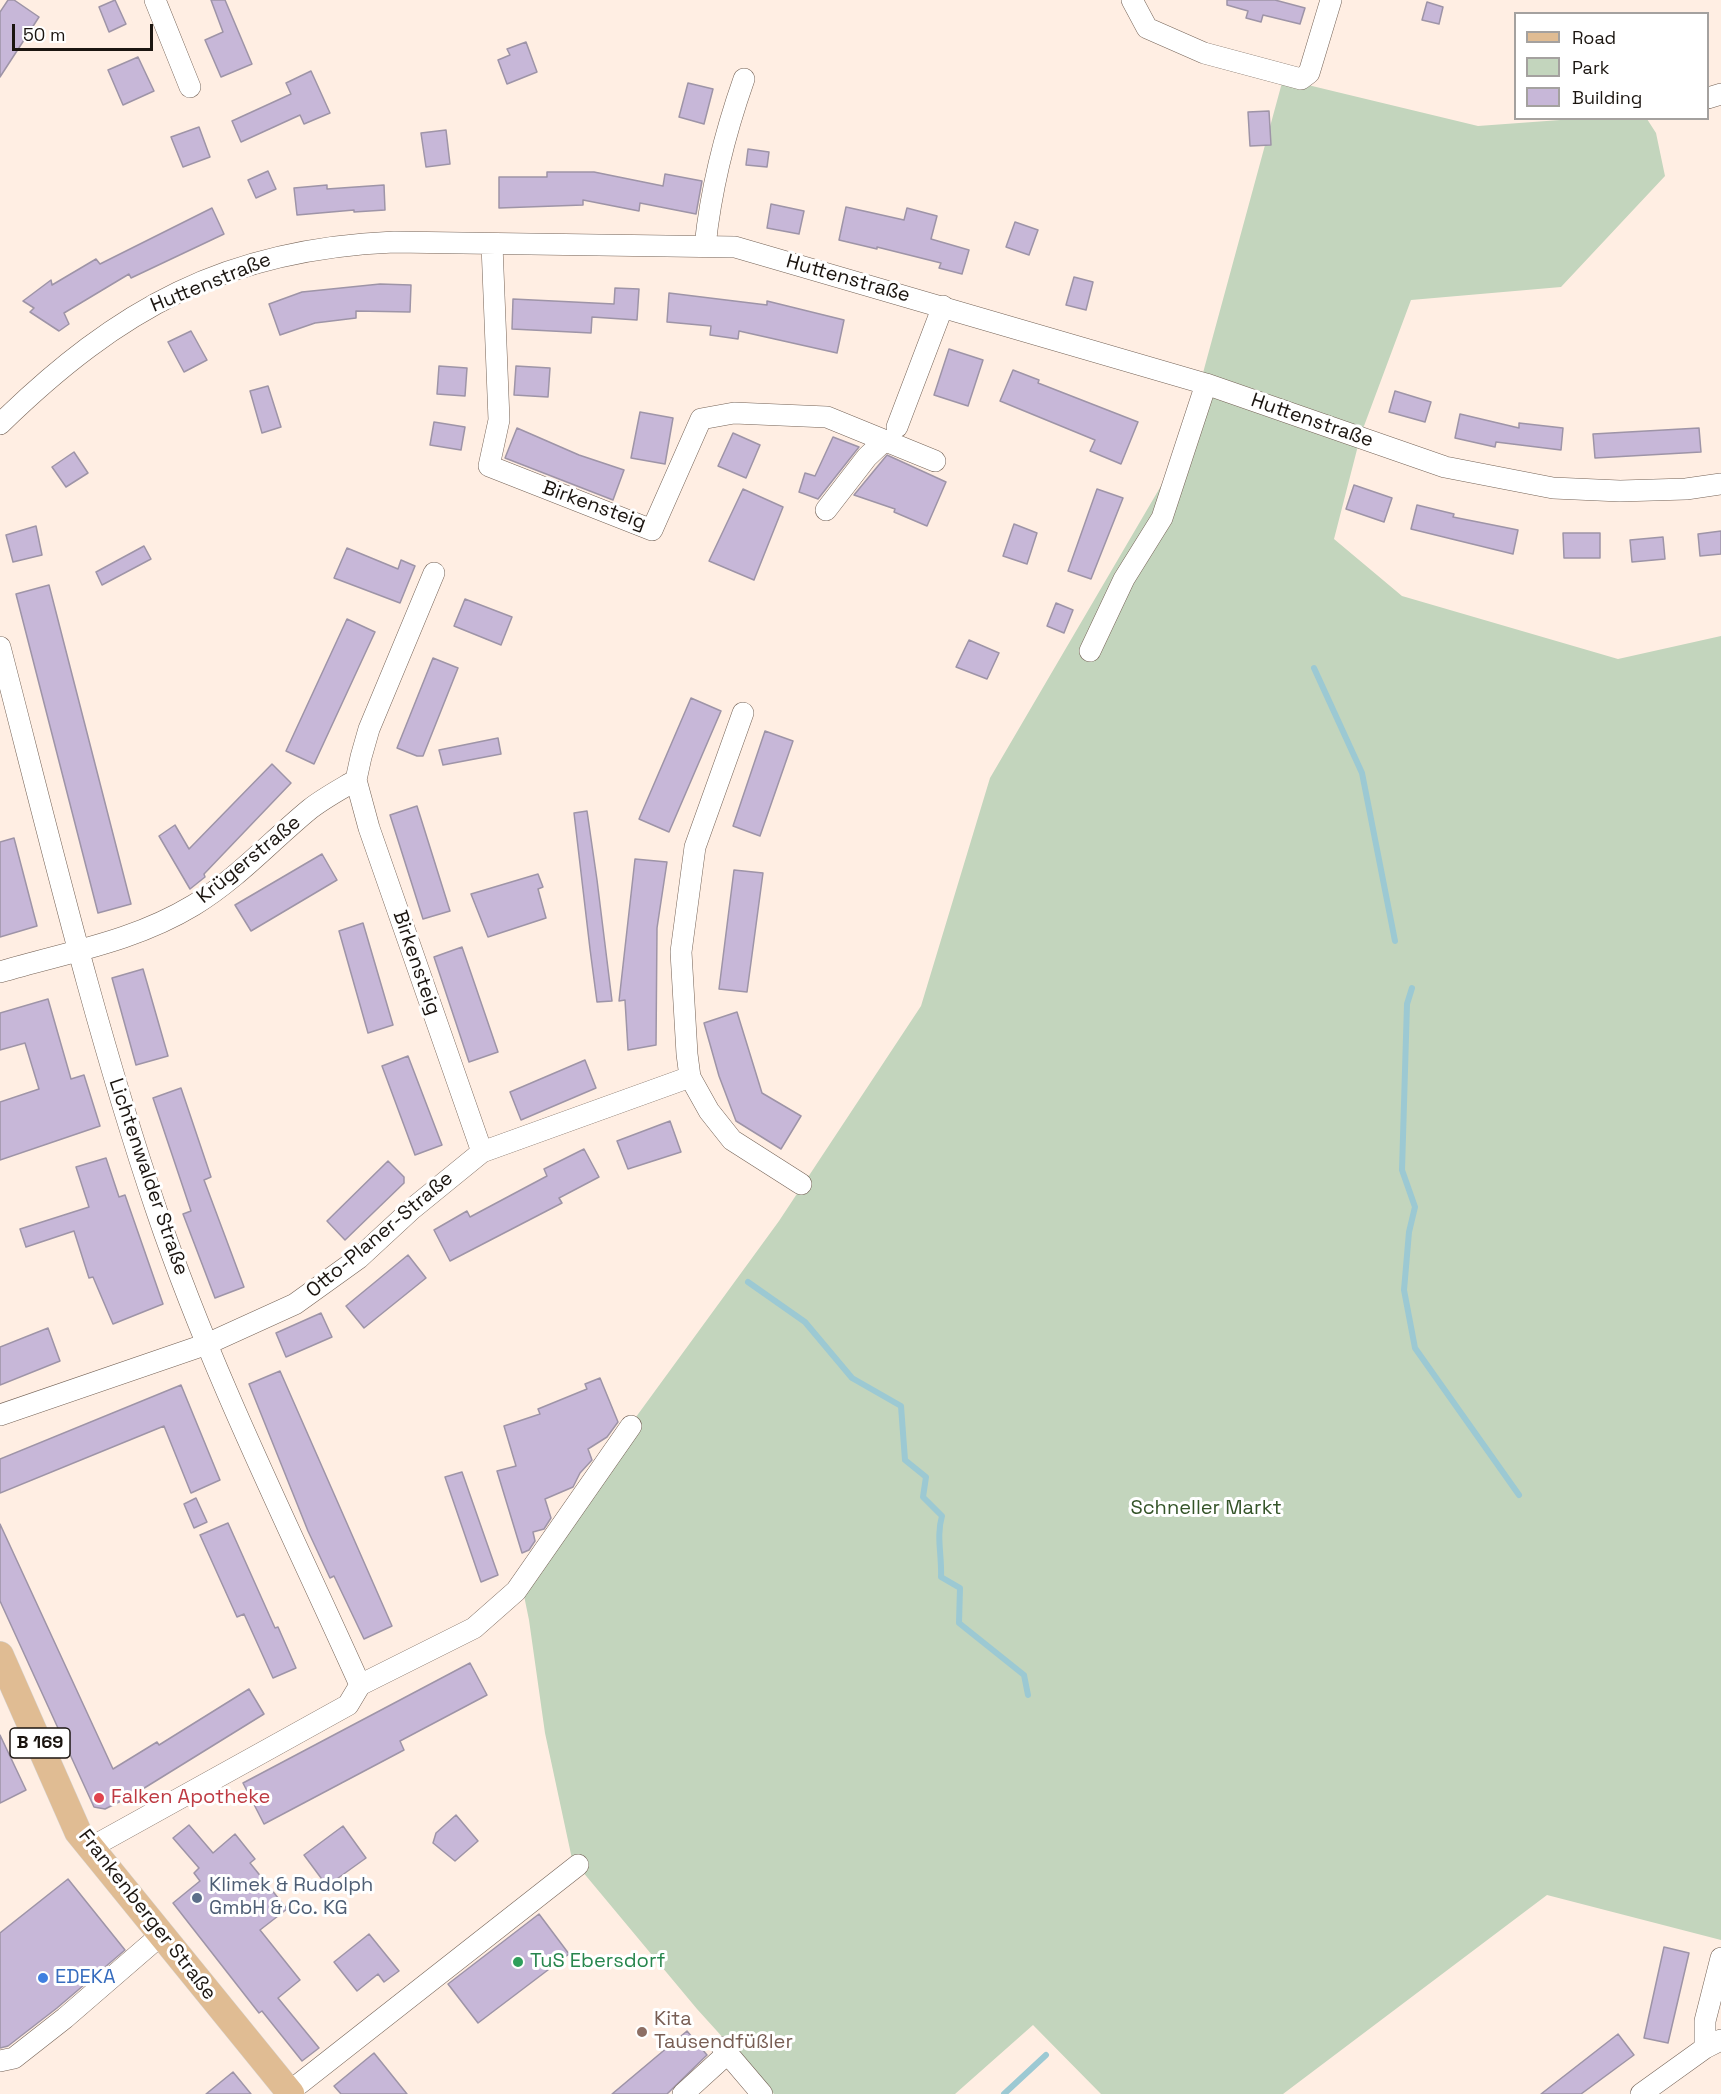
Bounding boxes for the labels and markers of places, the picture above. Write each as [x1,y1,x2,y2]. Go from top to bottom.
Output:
place label: Falken Apotheke [111,1786,270,1810]
marker: Falken Apotheke [92,1791,106,1805]
place label: Klimek & Rudolph GmbH & Co. KG [209,1874,373,1921]
marker: Klimek & Rudolph GmbH & Co. KG [190,1891,204,1905]
place label: TuS Ebersdorf [530,1950,665,1974]
marker: TuS Ebersdorf [511,1955,525,1969]
place label: EDEKA [55,1966,116,1990]
marker: EDEKA [36,1971,50,1985]
place label: Kita Tausendfüßler [654,2008,793,2055]
marker: Kita Tausendfüßler [635,2025,649,2039]

